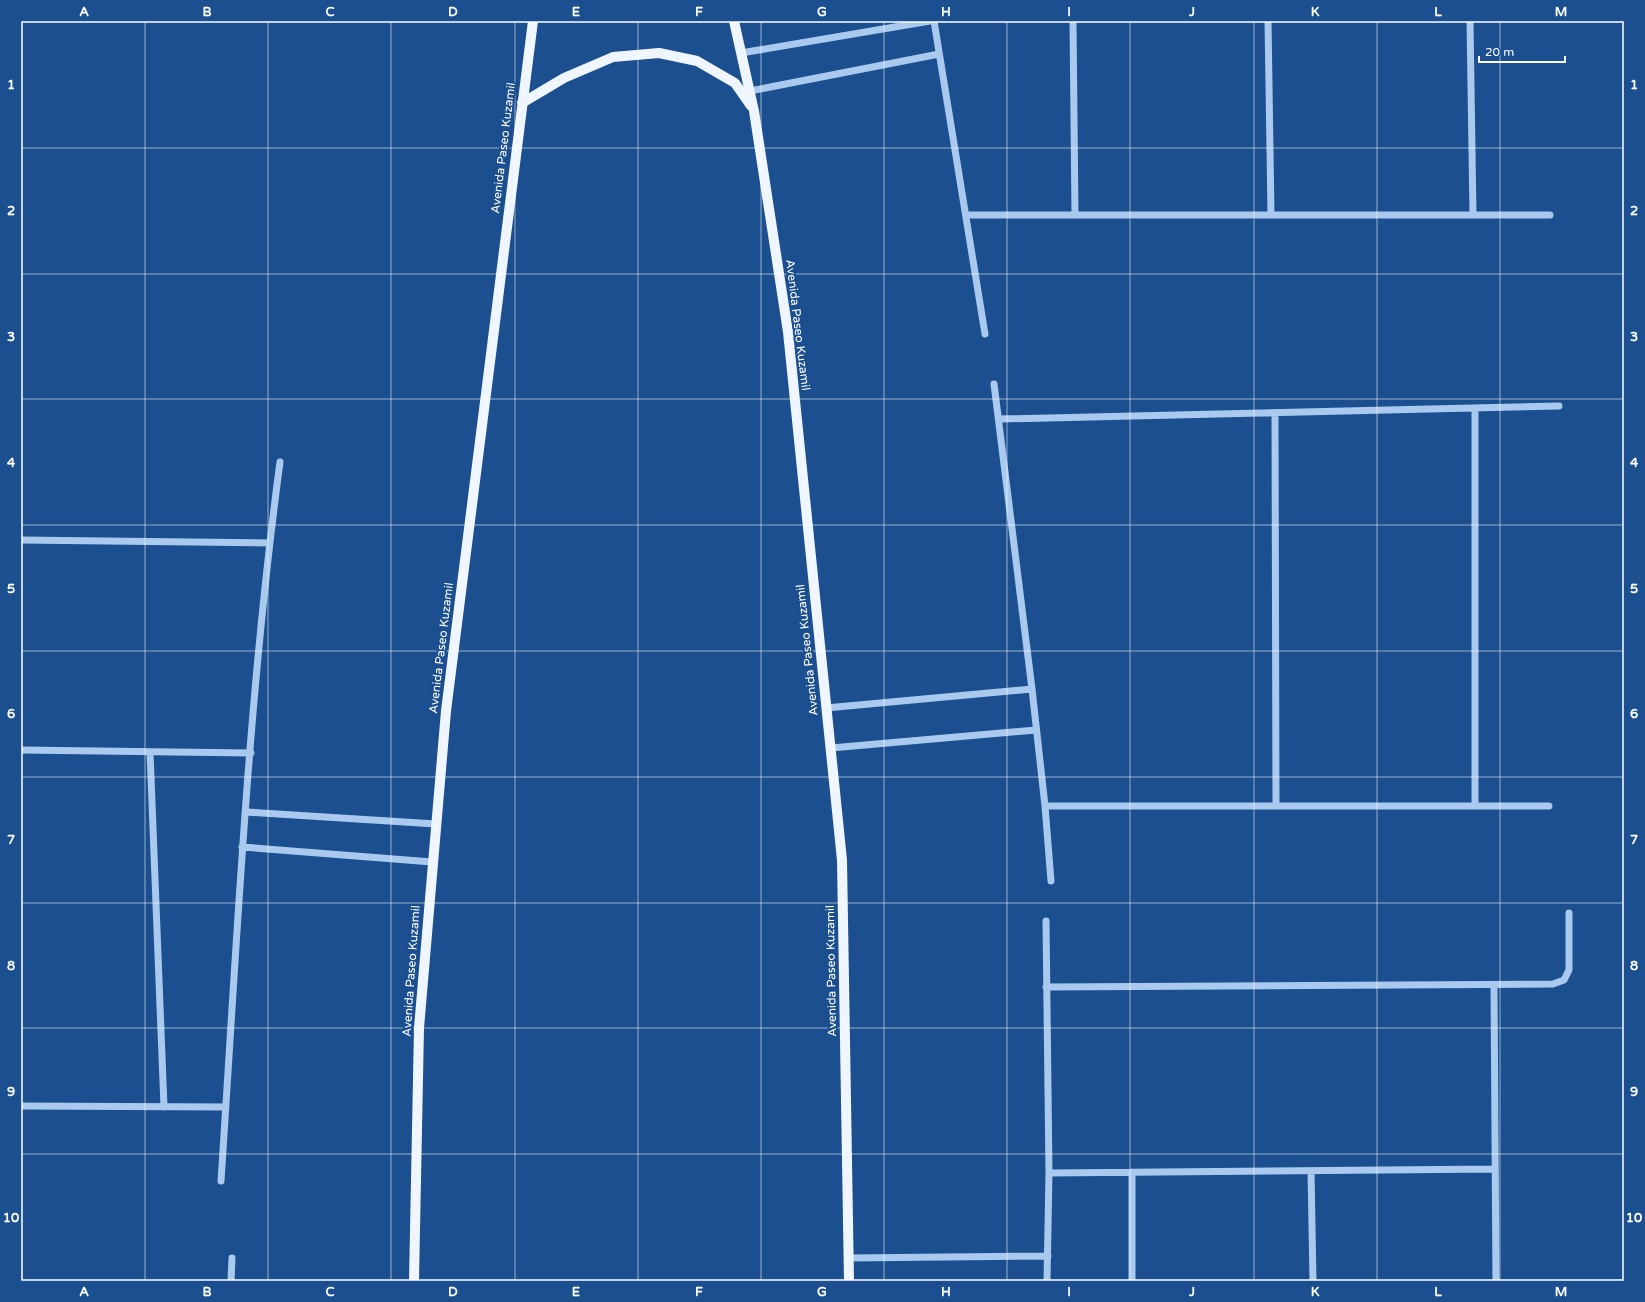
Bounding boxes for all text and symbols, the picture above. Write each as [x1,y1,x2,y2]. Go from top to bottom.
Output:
text: A [79,4,89,20]
text: B [202,4,212,20]
text: C [325,4,335,20]
text: D [448,4,458,20]
text: E [572,4,580,20]
text: F [695,4,703,20]
text: G [817,4,827,20]
text: H [941,4,951,20]
text: I [1067,4,1071,20]
text: J [1188,4,1195,20]
text: K [1311,4,1320,20]
text: L [1434,4,1442,20]
text: M [1555,4,1567,20]
scale bar [1479,38,1565,64]
text: 20 m [1485,45,1514,59]
text: 1 [7,77,15,93]
text: 1 [1630,77,1638,93]
street label: Avenida Paseo Kuzamil [488,82,518,214]
text: 2 [7,203,15,219]
text: 2 [1630,203,1638,219]
street label: Avenida Paseo Kuzamil [783,259,813,391]
text: 3 [7,329,15,345]
text: 3 [1630,329,1638,345]
text: 4 [7,455,16,471]
text: 4 [1630,455,1639,471]
text: 5 [7,581,15,597]
text: 5 [1630,581,1638,597]
street label: Avenida Paseo Kuzamil [426,582,456,714]
street label: Avenida Paseo Kuzamil [793,584,821,716]
text: 6 [7,706,15,722]
text: 6 [1630,706,1638,722]
text: 7 [7,832,15,848]
text: 7 [1630,832,1638,848]
street label: Avenida Paseo Kuzamil [399,905,423,1037]
street label: Avenida Paseo Kuzamil [823,905,839,1037]
text: 8 [7,958,15,974]
text: 8 [1630,958,1638,974]
text: 9 [7,1084,15,1100]
text: 9 [1630,1084,1638,1100]
text: 10 [3,1210,19,1226]
text: 10 [1626,1210,1642,1226]
text: A [79,1284,89,1300]
text: B [202,1284,212,1300]
text: C [325,1284,335,1300]
text: D [448,1284,458,1300]
text: E [572,1284,580,1300]
text: F [695,1284,703,1300]
text: G [817,1284,827,1300]
text: H [941,1284,951,1300]
text: I [1067,1284,1071,1300]
text: J [1188,1284,1195,1300]
text: K [1311,1284,1320,1300]
text: L [1434,1284,1442,1300]
text: M [1555,1284,1567,1300]

